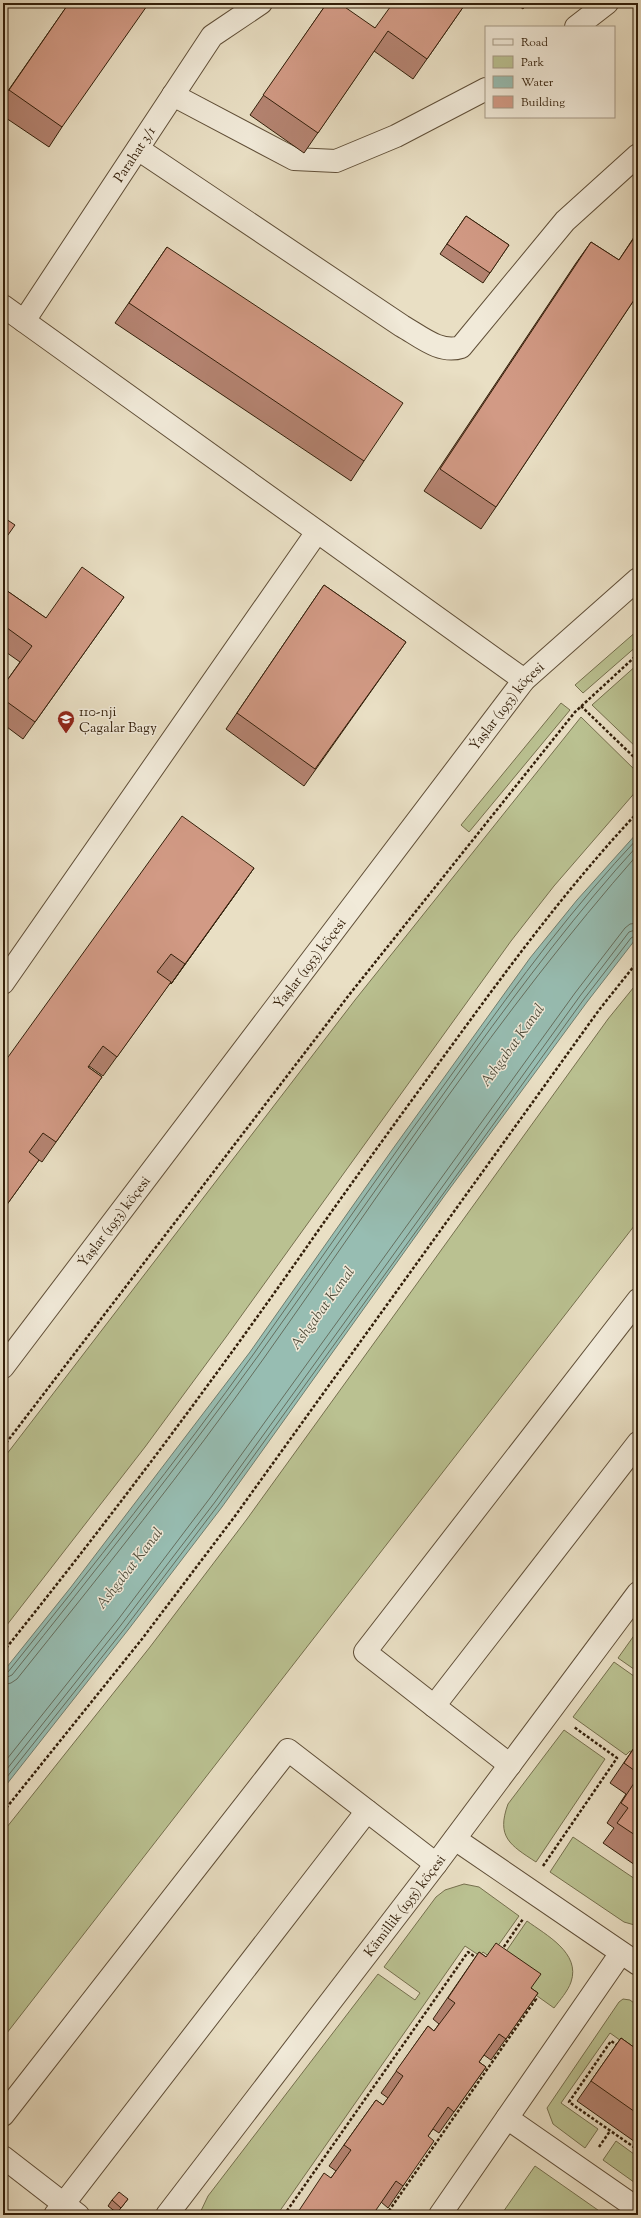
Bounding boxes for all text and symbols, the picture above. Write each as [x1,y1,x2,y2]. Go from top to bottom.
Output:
legend [485,26,615,118]
text: Road [521,34,548,52]
text: Park [521,54,544,72]
text: Water [521,74,554,92]
text: Building [521,94,565,112]
street label: Parahat 3/1 [110,123,162,187]
street label: Ýaşlar (1953) köçesi [466,658,550,756]
place label: 110-nji Çagalar Bagy [79,703,157,739]
school or university icon: 110-nji Çagalar Bagy [56,709,76,734]
street label: Ýaşlar (1953) köçesi [270,915,352,1014]
water label: Ashgabat Kanal [476,1000,551,1092]
street label: Ýaşlar (1953) köçesi [74,1173,156,1272]
water label: Ashgabat Kanal [286,1263,361,1355]
water label: Ashgabat Kanal [92,1524,169,1614]
street label: Kämillik (1955) köçesi [360,1851,451,1962]

